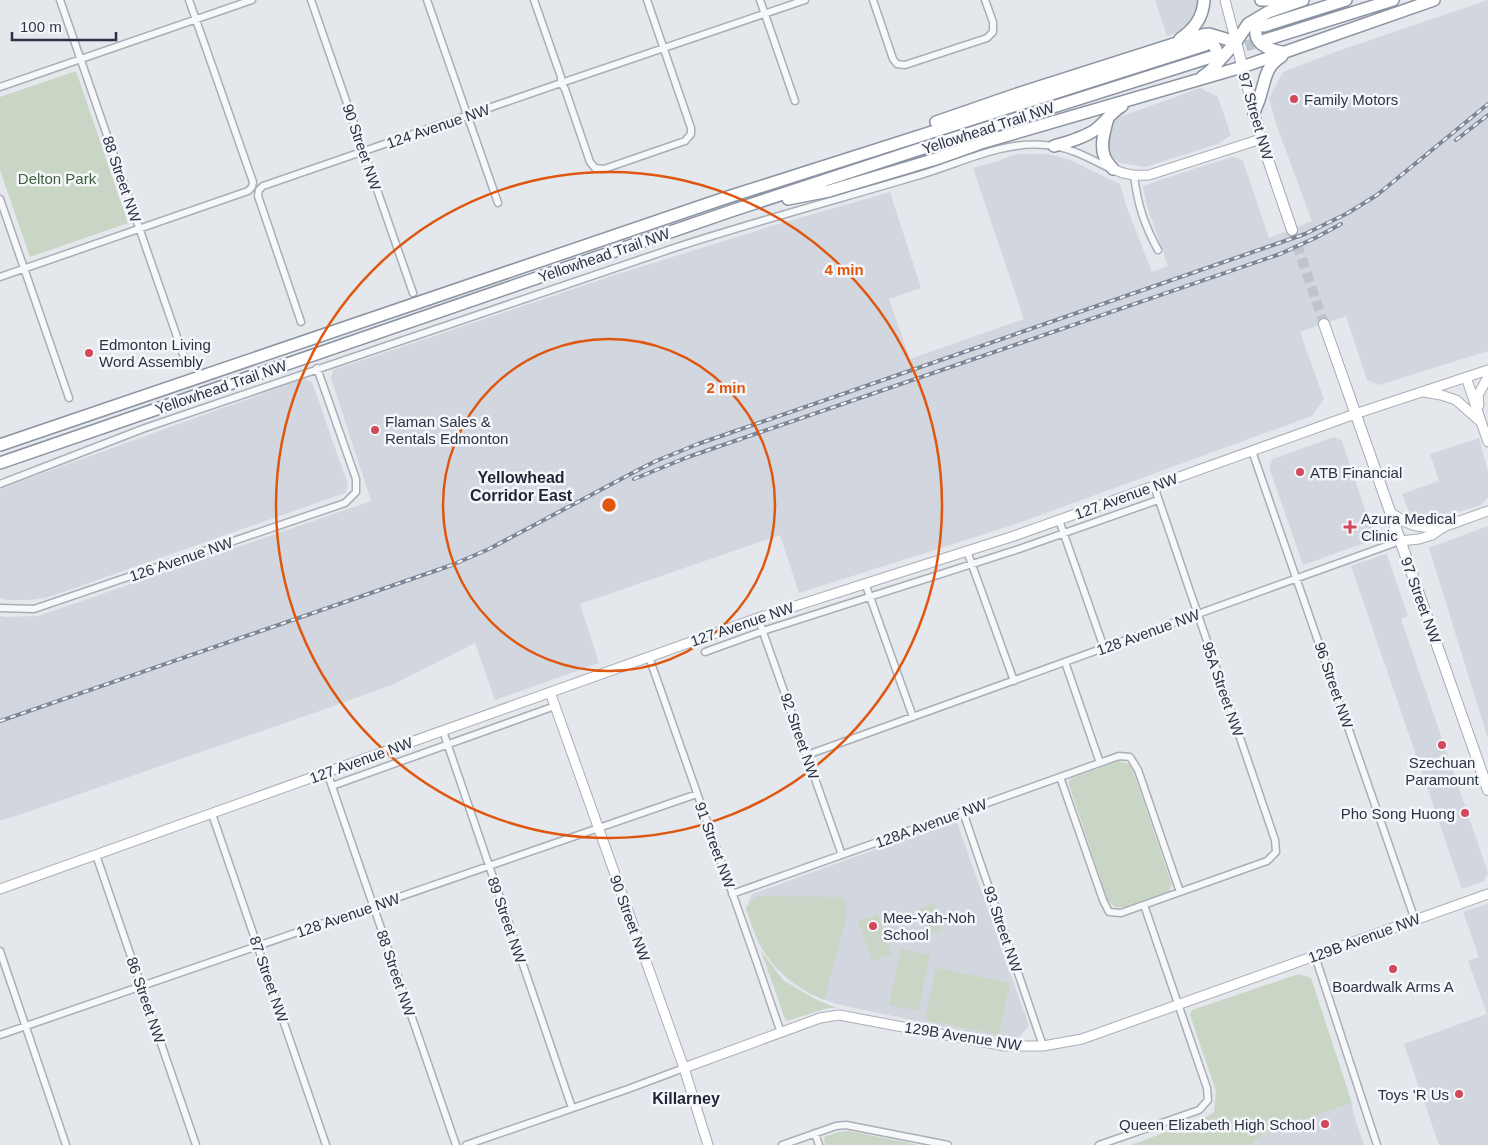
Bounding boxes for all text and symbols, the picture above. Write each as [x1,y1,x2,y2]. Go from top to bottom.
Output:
scale bar [12,10,116,42]
text: 100 m [20,18,62,35]
street label: 97 Street NW [1235,70,1277,162]
place label: Family Motors [1304,91,1398,108]
marker: Family Motors [1288,93,1300,105]
street label: Yellowhead Trail NW [920,98,1057,157]
street label: 124 Avenue NW [384,100,493,152]
street label: 90 Street NW [339,102,385,193]
street label: 88 Street NW [99,134,145,225]
park label: Delton Park [18,170,97,187]
street label: Yellowhead Trail NW [536,224,673,285]
text: 4 min [824,261,864,278]
place label: Edmonton Living Word Assembly [99,336,211,370]
marker: Edmonton Living Word Assembly [83,347,95,359]
street label: Yellowhead Trail NW [153,356,290,417]
text: 2 min [706,379,746,396]
place label: Flaman Sales & Rentals Edmonton [385,413,508,447]
marker: Flaman Sales & Rentals Edmonton [369,424,381,436]
place label: ATB Financial [1310,464,1402,481]
marker: ATB Financial [1294,466,1306,478]
district label: Yellowhead Corridor East [470,469,573,504]
street label: 127 Avenue NW [1072,469,1180,522]
centre of rings [600,496,618,514]
place label: Azura Medical Clinic [1361,510,1456,544]
marker: Azura Medical Clinic [1343,520,1357,534]
street label: 126 Avenue NW [127,533,236,585]
street label: 97 Street NW [1398,555,1445,646]
street label: 127 Avenue NW [688,598,797,650]
street label: 128 Avenue NW [1094,605,1202,658]
street label: 95A Street NW [1199,639,1247,739]
street label: 96 Street NW [1311,640,1357,731]
street label: 92 Street NW [777,691,823,782]
street label: 127 Avenue NW [307,733,415,786]
marker: Szechuan Paramount [1436,739,1448,751]
place label: Szechuan Paramount [1405,754,1480,788]
street label: 128A Avenue NW [873,795,990,851]
street label: 91 Street NW [692,800,739,891]
place label: Pho Song Huong [1341,805,1455,822]
marker: Pho Song Huong [1459,807,1471,819]
street label: 90 Street NW [607,873,654,964]
street label: 89 Street NW [484,875,530,966]
street label: 93 Street NW [980,884,1026,975]
street label: 128 Avenue NW [294,889,403,941]
place label: Mee-Yah-Noh School [883,909,975,943]
street label: 129B Avenue NW [1306,910,1423,966]
marker: Mee-Yah-Noh School [867,920,879,932]
street label: 88 Street NW [373,928,419,1019]
street label: 87 Street NW [246,934,292,1025]
street label: 86 Street NW [123,955,169,1046]
marker: Boardwalk Arms A [1387,963,1399,975]
place label: Boardwalk Arms A [1332,978,1454,995]
street label: 129B Avenue NW [903,1018,1023,1054]
place label: Toys 'R Us [1378,1086,1449,1103]
marker: Toys 'R Us [1453,1088,1465,1100]
district label: Killarney [652,1090,720,1107]
place label: Queen Elizabeth High School [1119,1116,1315,1133]
marker: Queen Elizabeth High School [1319,1118,1331,1130]

